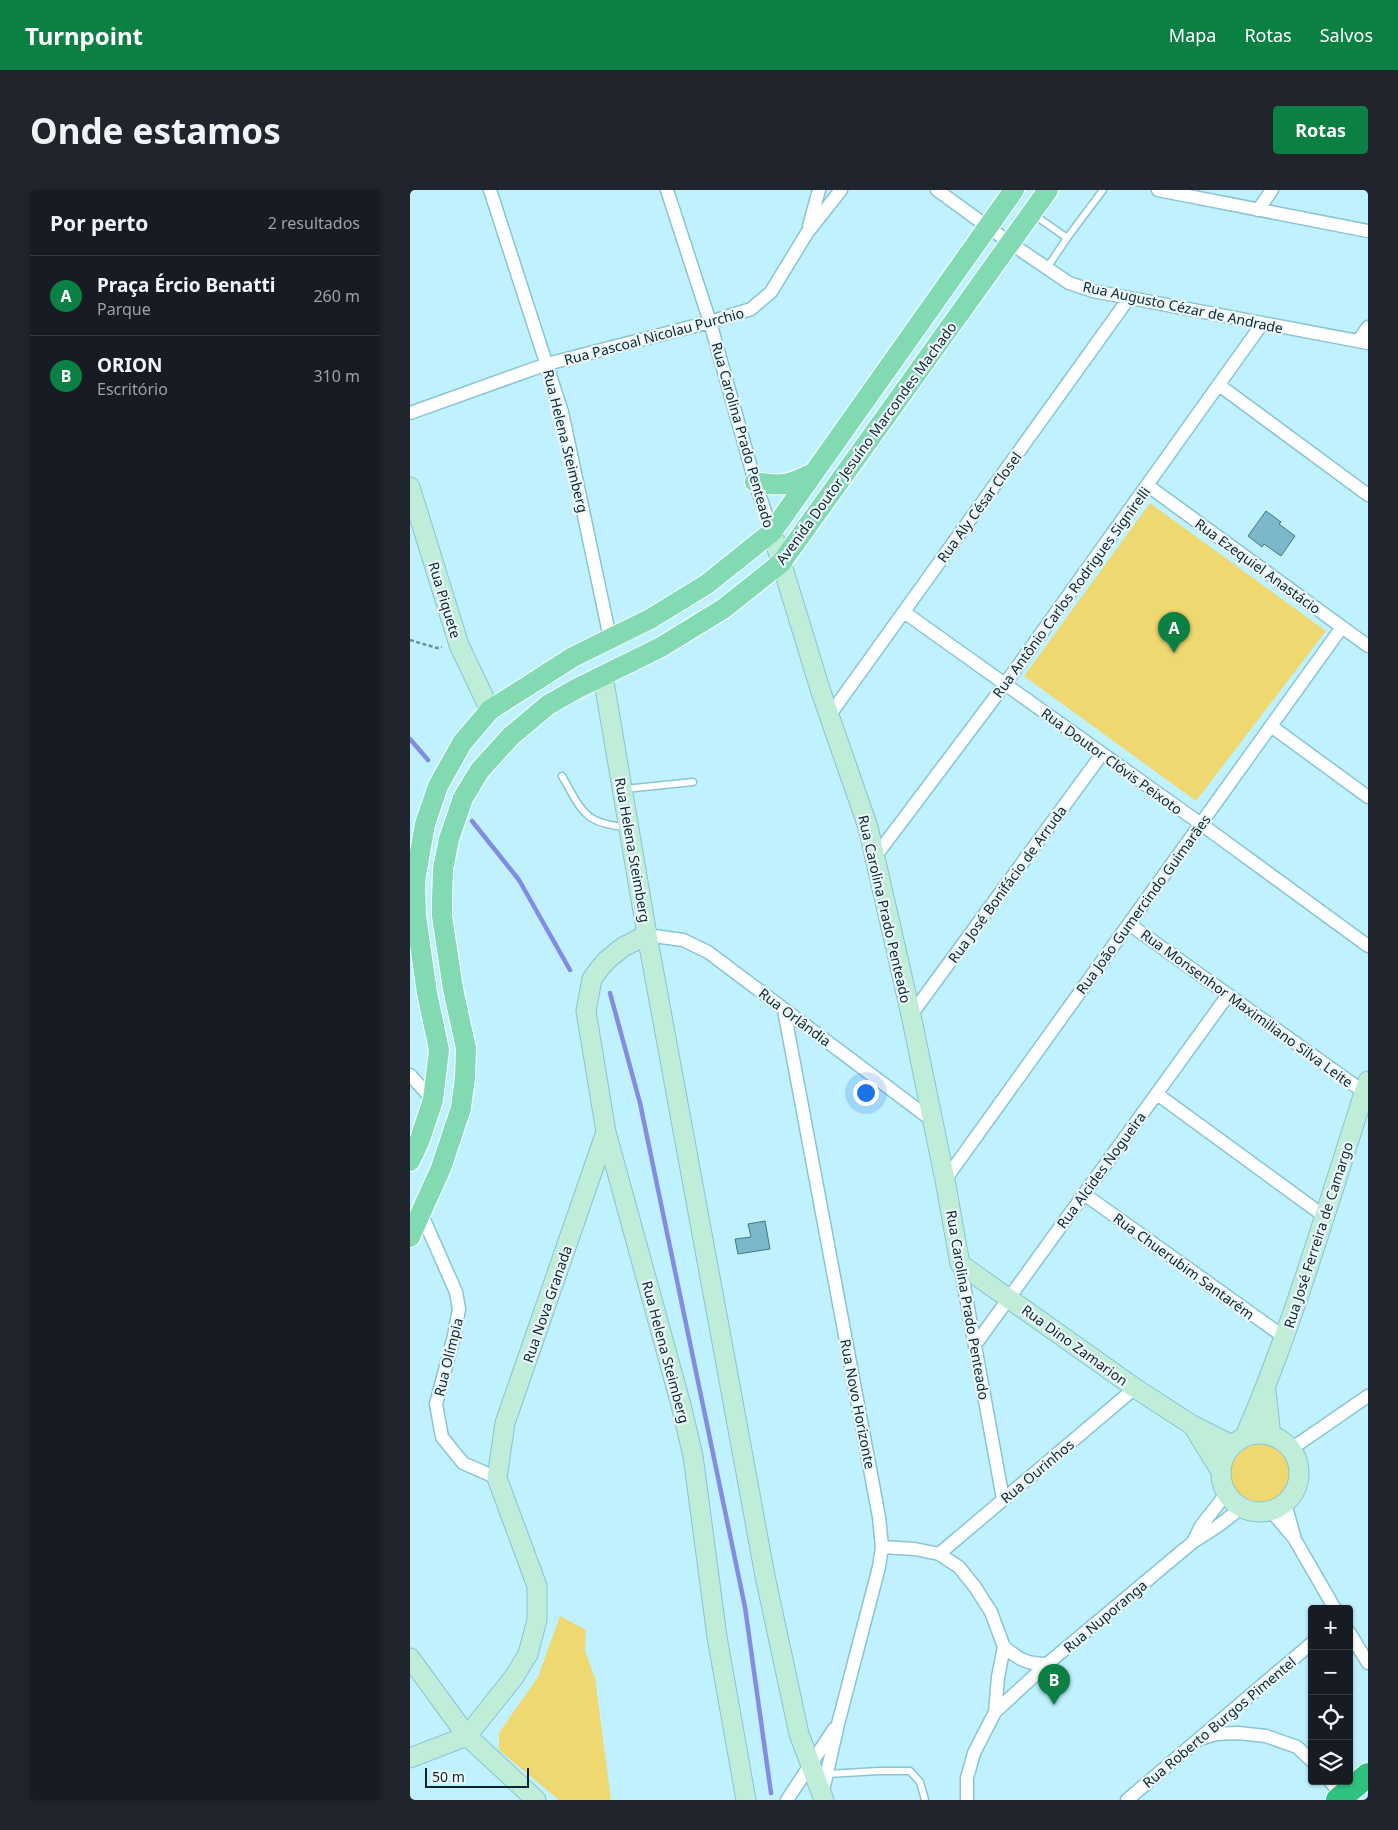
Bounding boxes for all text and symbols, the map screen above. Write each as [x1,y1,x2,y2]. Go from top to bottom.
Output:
text: Turnpoint [25,19,143,52]
text: Mapa [1169,23,1216,47]
text: Rotas [1244,23,1292,47]
text: Salvos [1320,23,1373,47]
button: Rotas [1273,106,1368,154]
text: Onde estamos [30,107,281,154]
text: Por perto [50,209,148,237]
text: 2 resultados [268,212,360,234]
text: Praça Ércio Benatti [97,272,275,298]
street label: Rua Augusto Cézar de Andrade [1081,276,1285,338]
text: A [60,285,72,307]
text: 260 m [313,285,360,307]
text: Parque [97,298,151,320]
street label: Rua Pascoal Nicolau Purchio [562,303,746,369]
street label: Avenida Doutor Jesuíno Marcondes Machado [771,318,961,568]
street label: Rua Carolina Prado Penteado [707,340,779,530]
text: ORION [97,352,162,378]
text: B [61,365,71,387]
text: 310 m [313,365,360,387]
street label: Rua Helena Steimberg [539,367,593,515]
text: Escritório [97,378,168,400]
street label: Rua Aly César Closel [933,448,1025,566]
street label: Rua Antônio Carlos Rodrigues Signirelli [988,483,1154,701]
street label: Rua Ezequiel Anastácio [1191,514,1325,618]
street label: Rua Piquete [424,559,466,641]
pin: A [1158,612,1190,653]
street label: Rua Doutor Clóvis Peixoto [1038,703,1186,819]
street label: Rua Helena Steimberg [611,776,655,924]
street label: Rua José Bonifácio de Arruda [943,802,1071,966]
street label: Rua João Gumercindo Guimarães [1071,810,1215,998]
street label: Rua Carolina Prado Penteado [854,813,916,1005]
street label: Rua Monsenhor Maximiliano Silva Leite [1137,925,1357,1092]
street label: Rua Orlândia [755,984,835,1050]
your location [853,1080,879,1106]
street label: Rua Alcides Nogueira [1052,1108,1150,1232]
street label: Rua José Ferreira de Camargo [1279,1139,1357,1331]
street label: Rua Chuerubim Santarém [1110,1208,1258,1324]
street label: Rua Carolina Prado Penteado [942,1209,994,1401]
street label: Rua Nova Granada [518,1243,576,1365]
street label: Rua Helena Steimberg [638,1279,694,1425]
street label: Rua Dino Zamarion [1018,1300,1132,1390]
street label: Rua Olímpia [429,1316,467,1398]
street label: Rua Novo Horizonte [836,1337,880,1471]
street label: Rua Ourinhos [996,1435,1078,1507]
street label: Rua Nuporanga [1059,1575,1151,1657]
map controls [1308,1605,1353,1785]
button: + [1308,1605,1353,1650]
button: − [1308,1650,1353,1695]
street label: Rua Roberto Burgos Pimentel [1138,1652,1300,1792]
pin: B [1038,1664,1070,1705]
button: locate [1308,1695,1353,1740]
button: layers [1308,1740,1353,1785]
scale bar [425,1765,529,1788]
text: 50 m [432,1767,465,1786]

